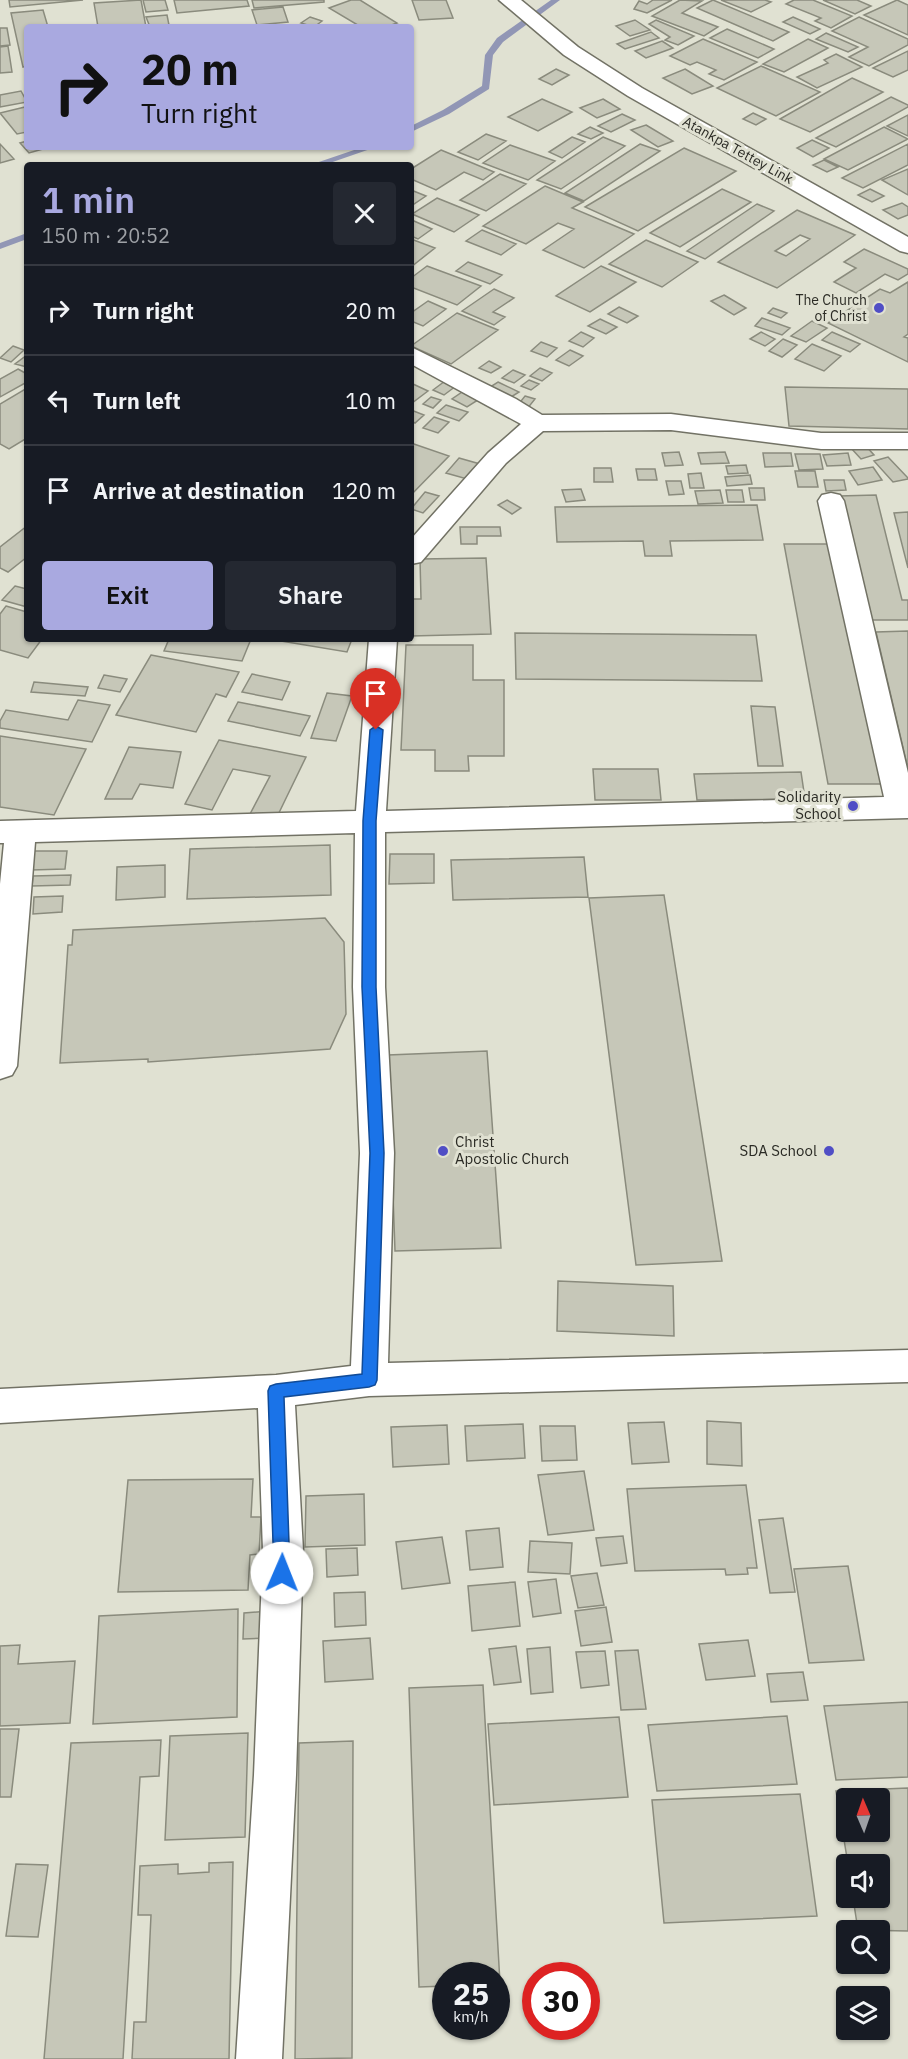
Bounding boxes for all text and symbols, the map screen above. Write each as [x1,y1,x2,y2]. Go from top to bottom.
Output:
text: 20 m [141,42,239,97]
icon: right [42,48,120,126]
text: Turn right [141,95,258,130]
street label: Atankpa Tettey Link [680,112,797,188]
text: 1 min [42,176,135,223]
button: close [333,182,396,245]
text: 150 m · 20:52 [42,222,170,249]
place label: The Church of Christ [795,291,867,325]
icon: right [42,294,75,327]
text: Turn right [93,296,194,325]
text: 20 m [345,296,396,325]
marker: The Church of Christ [872,301,886,315]
icon: left [42,384,75,417]
text: Turn left [93,386,181,415]
text: 10 m [345,386,396,415]
icon: arrive [42,474,75,507]
text: Arrive at destination [93,476,304,505]
text: 120 m [332,476,396,505]
button: Exit [42,561,213,630]
button: Share [225,561,396,630]
pin [350,668,401,730]
icon: arrive [359,677,392,710]
place label: Solidarity School [777,787,842,823]
marker: Solidarity School [846,799,860,813]
place label: Christ Apostolic Church [455,1132,569,1168]
place label: SDA School [740,1141,817,1160]
marker: Christ Apostolic Church [436,1144,450,1158]
marker: SDA School [822,1144,836,1158]
position arrow [250,1541,314,1605]
north arrow [836,1788,890,1842]
map controls [836,1788,890,2040]
button: sound [836,1854,890,1908]
button: search [836,1920,890,1974]
speed limit sign: 30 [522,1962,600,2040]
text: 25 [453,1974,489,2013]
button: layers [836,1986,890,2040]
text: km/h [453,2007,489,2026]

